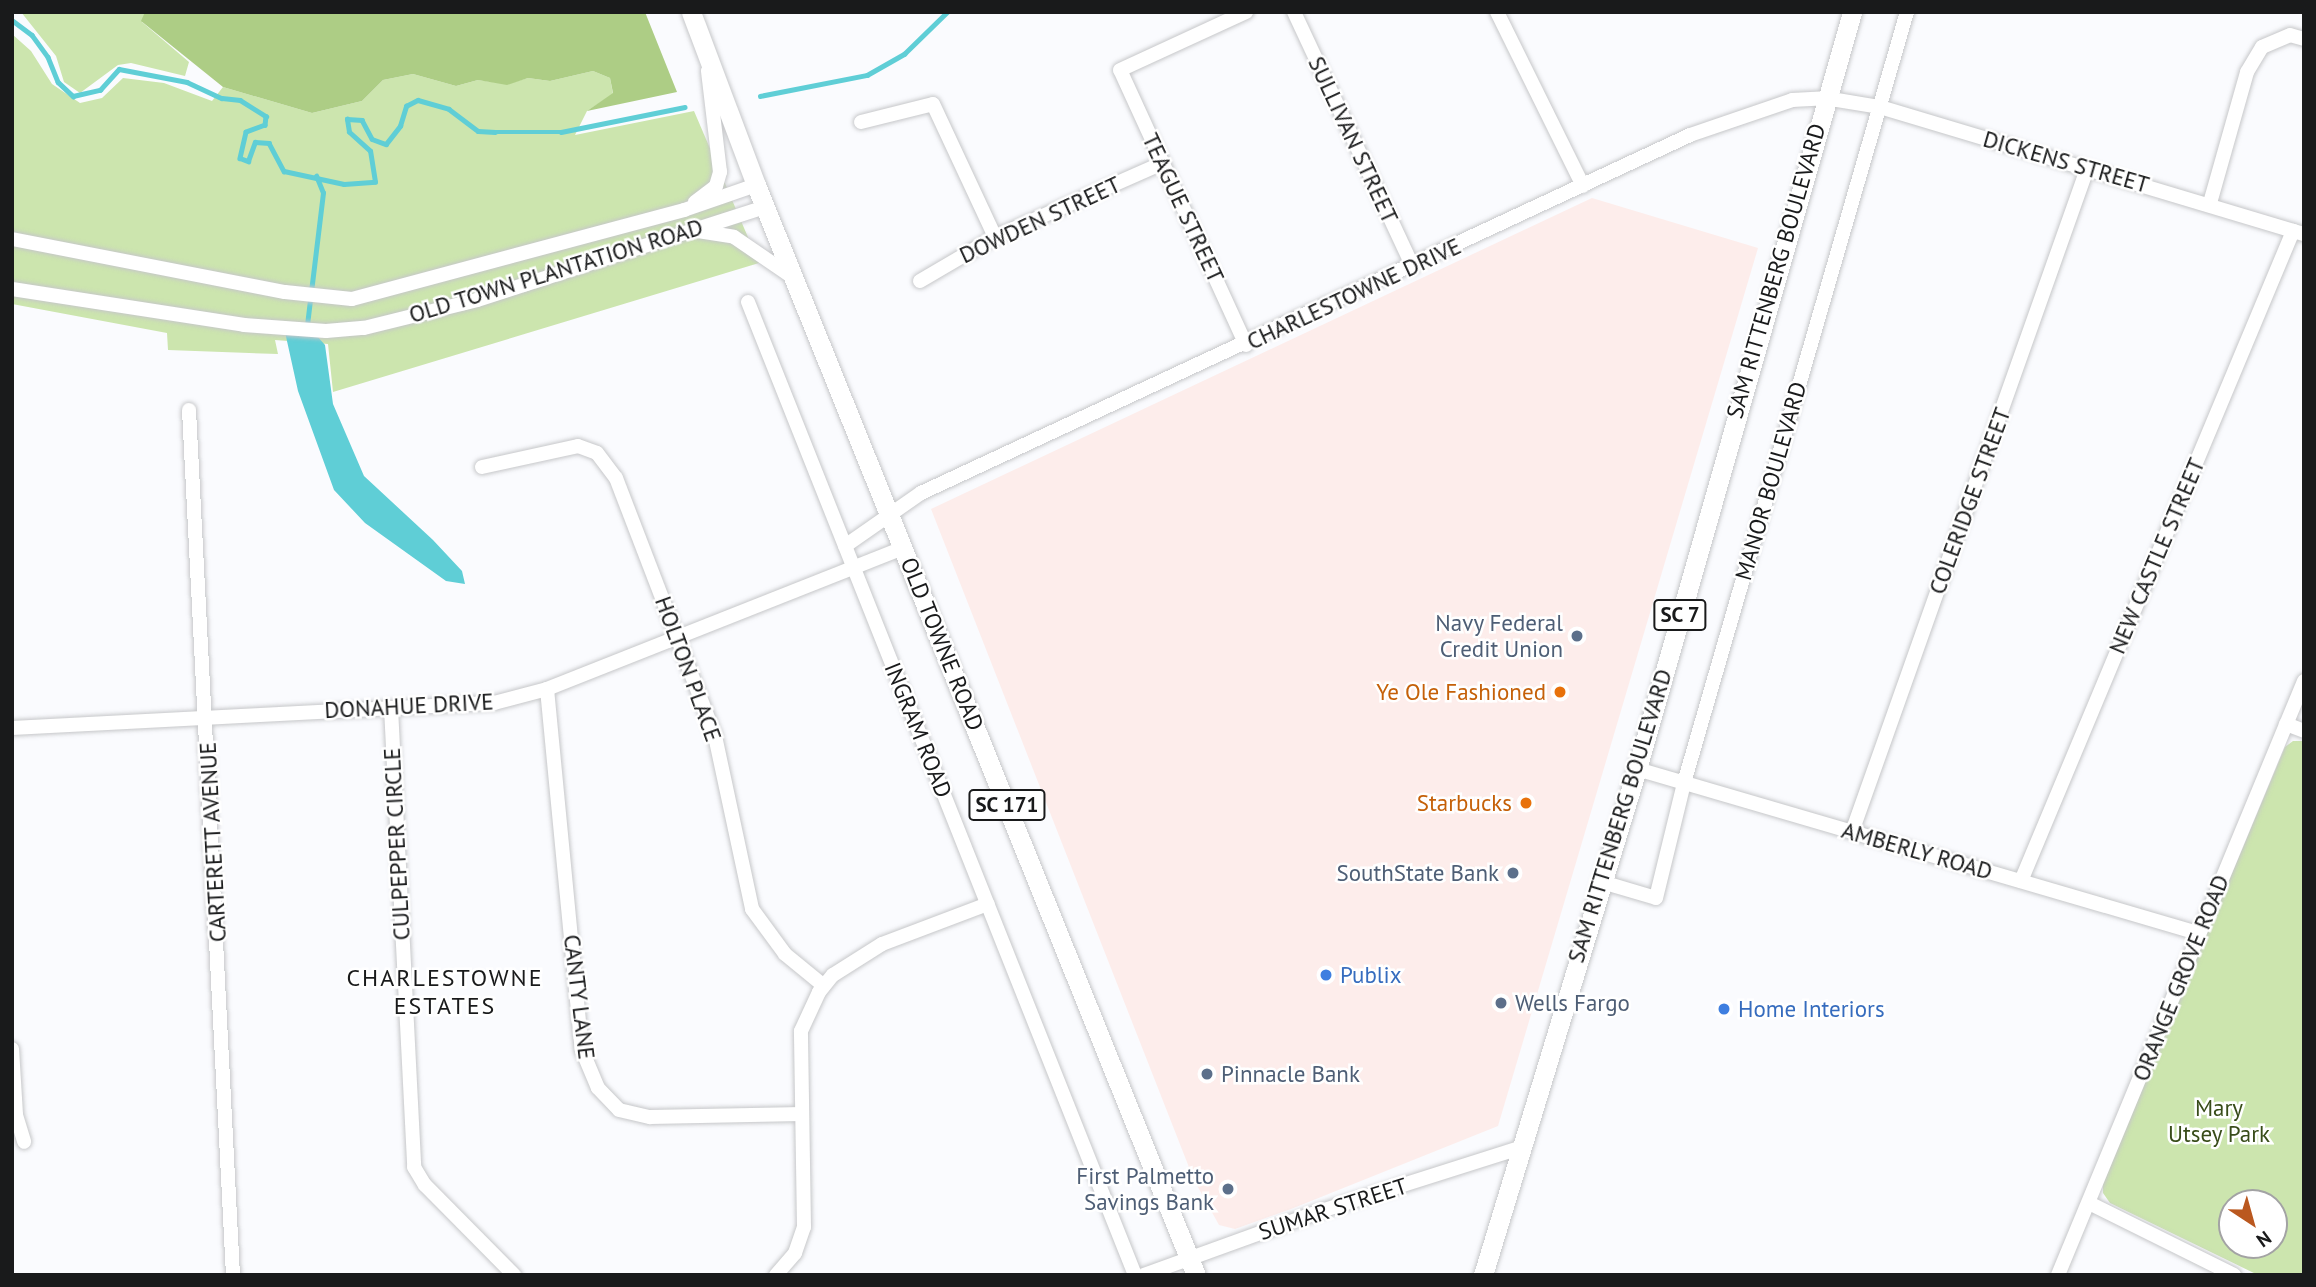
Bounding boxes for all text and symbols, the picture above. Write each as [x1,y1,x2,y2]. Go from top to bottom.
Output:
street label: SULLIVAN STREET [1302,52,1404,228]
street label: SAM RITTENBERG BOULEVARD [1721,120,1831,422]
street label: DICKENS STREET [1980,125,2152,199]
street label: TEAGUE STREET [1136,129,1230,287]
street label: DOWDEN STREET [955,171,1125,269]
street label: OLD TOWN PLANTATION ROAD [405,213,707,329]
street label: CHARLESTOWNE DRIVE [1243,232,1465,356]
street label: MANOR BOULEVARD [1729,379,1813,583]
street label: COLERIDGE STREET [1923,404,2017,598]
street label: NEW CASTLE STREET [2103,454,2211,658]
street label: OLD TOWNE ROAD [895,553,989,735]
street label: HOLTON PLACE [649,593,727,745]
road number: SC 7 [1652,598,1708,632]
place label: Navy Federal Credit Union [1434,609,1563,663]
marker: Navy Federal Credit Union [1569,628,1585,644]
street label: INGRAM ROAD [878,658,958,802]
street label: SAM RITTENBERG BOULEVARD [1562,666,1678,966]
place label: Ye Ole Fashioned [1376,678,1546,706]
marker: Ye Ole Fashioned [1552,684,1568,700]
street label: DONAHUE DRIVE [324,688,494,724]
street label: CARTERETT AVENUE [194,740,232,944]
street label: CULPEPPER CIRCLE [378,747,416,941]
road number: SC 171 [967,788,1047,822]
place label: Starbucks [1417,789,1512,817]
marker: Starbucks [1518,795,1534,811]
street label: AMBERLY ROAD [1838,816,1996,886]
place label: SouthState Bank [1336,859,1499,887]
marker: SouthState Bank [1505,865,1521,881]
street label: ORANGE GROVE ROAD [2127,871,2235,1085]
street label: CANTY LANE [558,933,600,1061]
place label: Publix [1340,961,1402,989]
district label: CHARLESTOWNE ESTATES [348,964,542,1020]
marker: Publix [1318,967,1334,983]
place label: Wells Fargo [1515,989,1630,1017]
marker: Wells Fargo [1493,995,1509,1011]
place label: Home Interiors [1738,995,1885,1023]
marker: Home Interiors [1716,1001,1732,1017]
place label: Pinnacle Bank [1221,1060,1360,1088]
marker: Pinnacle Bank [1199,1066,1215,1082]
park label: Mary Utsey Park [2168,1094,2270,1148]
place label: First Palmetto Savings Bank [1076,1162,1214,1216]
street label: SUMAR STREET [1255,1172,1411,1246]
marker: First Palmetto Savings Bank [1220,1181,1236,1197]
north arrow [2218,1189,2288,1259]
text: N [2252,1226,2276,1253]

